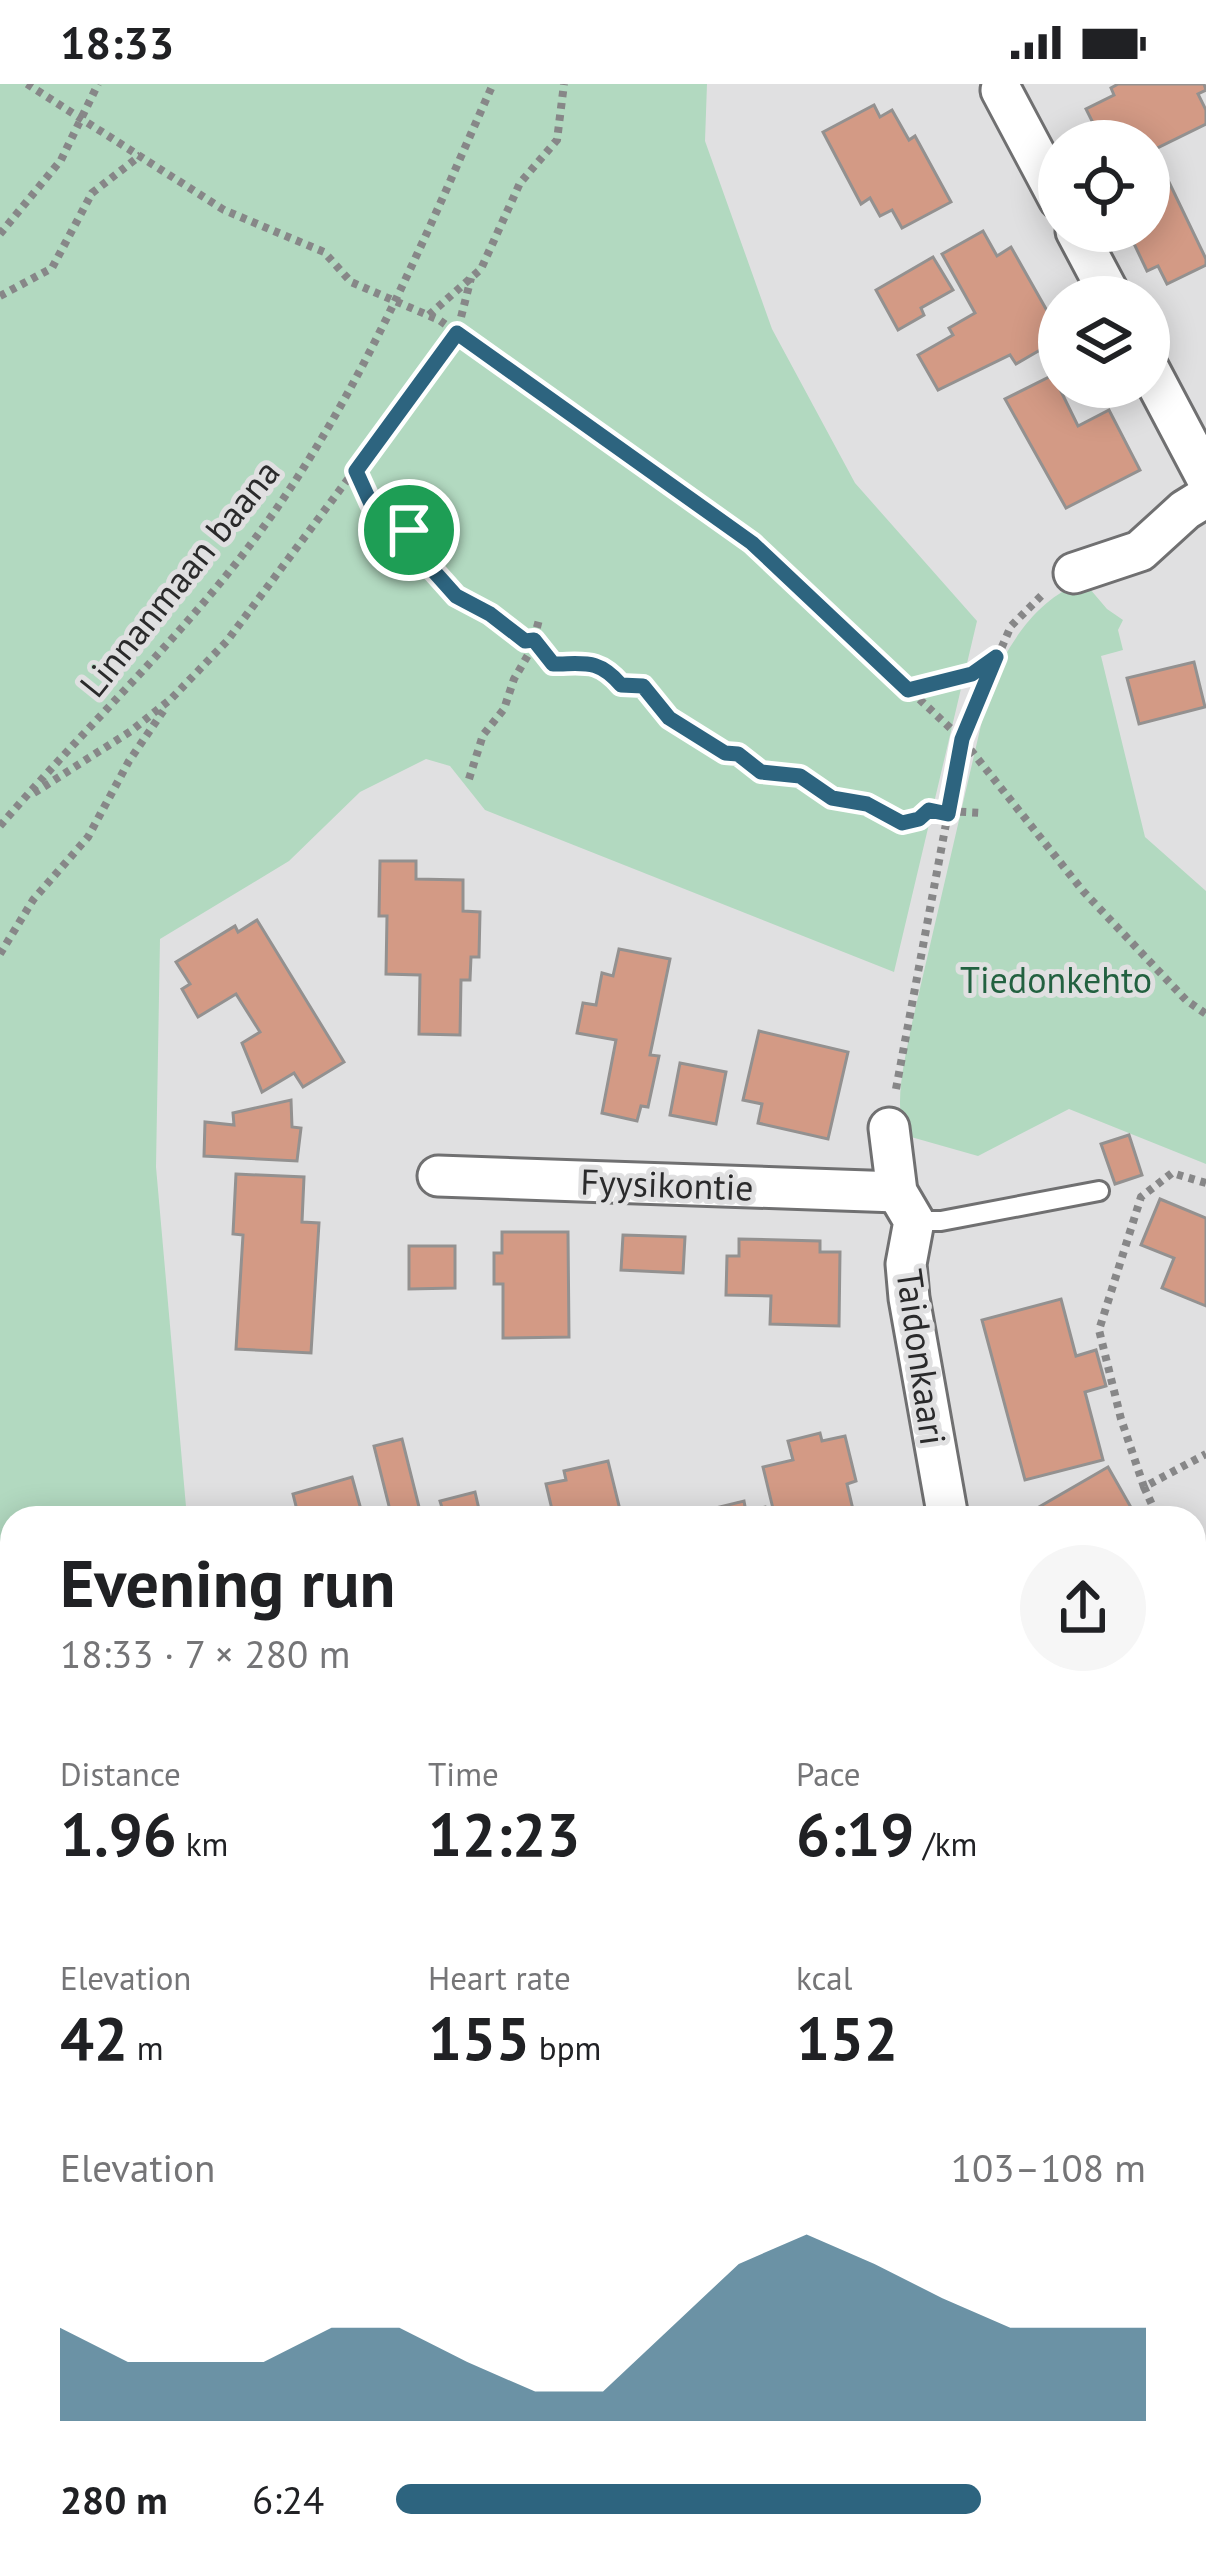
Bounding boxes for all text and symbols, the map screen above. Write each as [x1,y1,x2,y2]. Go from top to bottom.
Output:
text: 18:33 [60,13,174,71]
map controls [1038,120,1170,408]
button: locate [1038,120,1170,252]
button: layers [1038,276,1170,408]
street label: Linnanmaan baana [69,450,289,706]
pin [358,479,460,581]
icon: arrive [376,497,442,563]
park label: Tiedonkehto [960,956,1152,1003]
street label: Fyysikontie [580,1157,754,1211]
street label: Taidonkaari [886,1266,958,1448]
text: Evening run [60,1540,395,1625]
button: share [1020,1545,1146,1671]
text: 18:33 · 7 × 280 m [60,1628,350,1679]
text: Distance [60,1752,181,1795]
text: Time [428,1752,499,1795]
text: Pace [796,1752,861,1795]
text: 1.96 [60,1795,177,1873]
text: 12:23 [428,1795,580,1873]
text: 6:19 [796,1795,914,1873]
text: km [177,1822,228,1865]
text: /km [914,1822,977,1865]
text: Elevation [60,1956,191,1999]
text: Heart rate [428,1956,571,1999]
text: kcal [796,1956,852,1999]
text: 42 [60,1999,128,2077]
text: 155 [428,1999,530,2077]
text: 152 [796,1999,898,2077]
text: m [128,2026,164,2069]
text: bpm [530,2026,601,2069]
text: Elevation [60,2142,215,2193]
text: 103–108 m [951,2142,1146,2193]
text: 280 m [60,2474,168,2525]
text: 6:24 [252,2474,324,2525]

